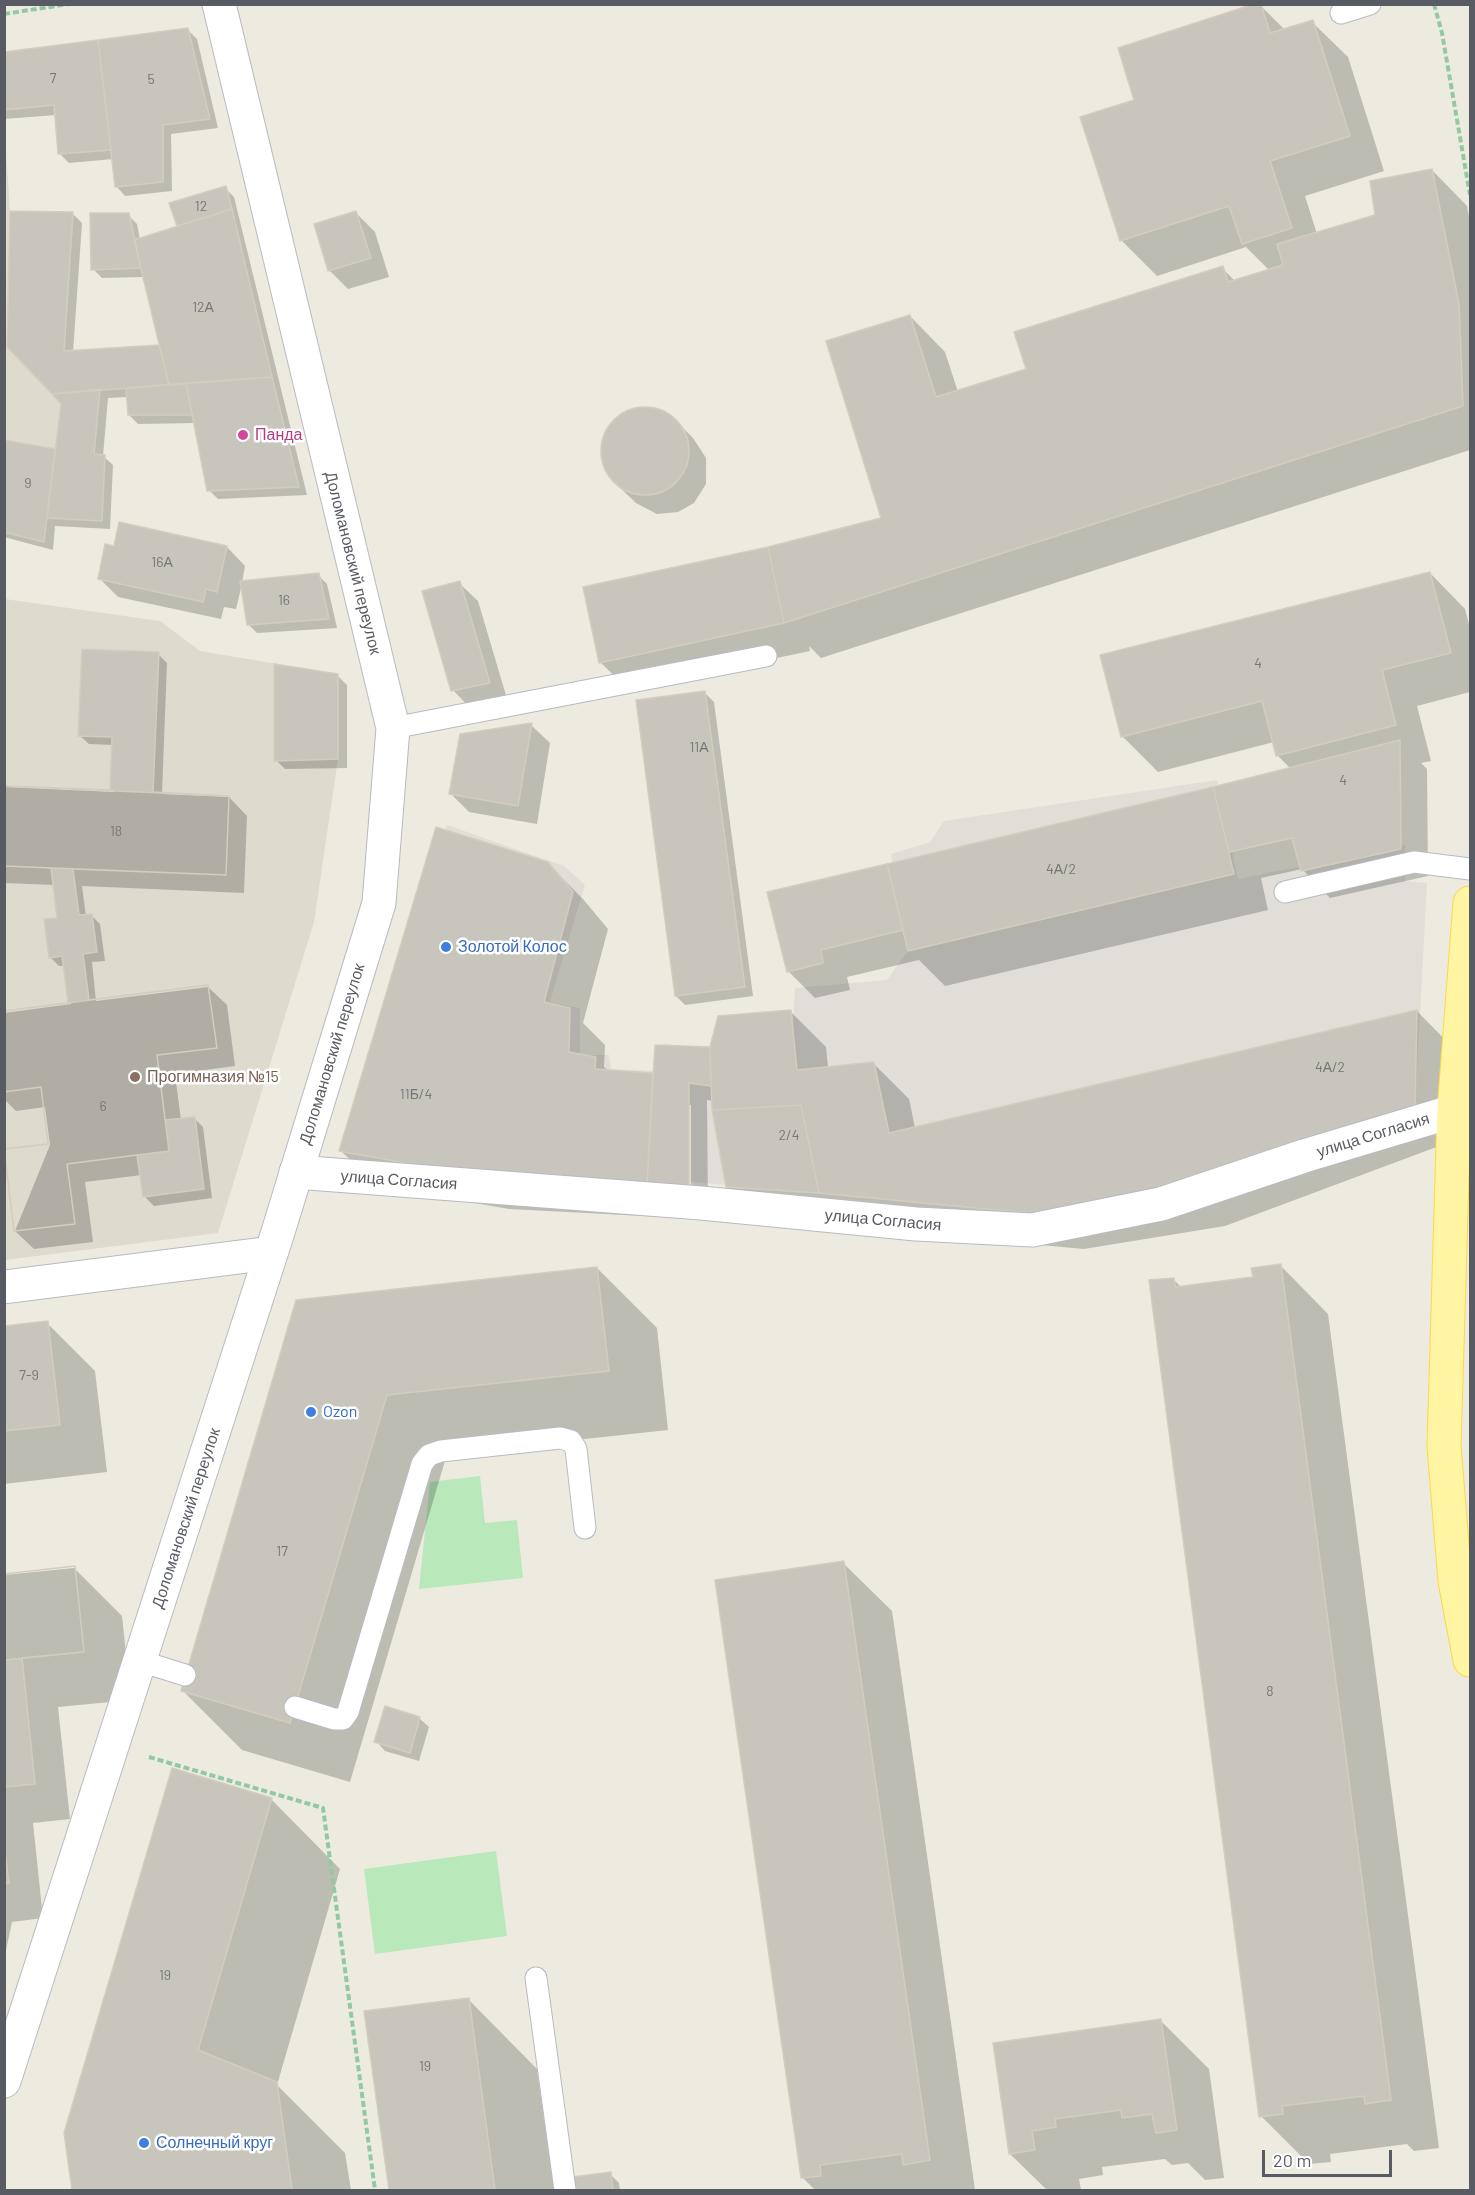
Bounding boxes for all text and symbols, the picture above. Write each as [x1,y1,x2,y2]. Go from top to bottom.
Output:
house number: 7 [50,70,56,86]
house number: 5 [147,71,155,87]
house number: 12 [195,198,207,214]
house number: 12А [192,299,214,315]
place label: Панда [255,425,302,445]
marker: Панда [236,428,250,442]
street label: Доломановский переулок [321,469,385,657]
house number: 9 [24,475,32,491]
house number: 16А [151,554,173,570]
house number: 16 [278,592,290,608]
house number: 4 [1254,655,1262,671]
house number: 11А [689,739,709,755]
house number: 4 [1339,772,1347,788]
house number: 18 [110,823,122,839]
house number: 4А/2 [1046,861,1076,877]
place label: Золотой Колос [458,937,567,957]
marker: Золотой Колос [439,940,453,954]
street label: Доломановский переулок [295,961,369,1147]
house number: 4А/2 [1315,1059,1345,1075]
place label: Прогимназия №15 [147,1067,279,1087]
marker: Прогимназия №15 [128,1070,142,1084]
house number: 11Б/4 [400,1086,432,1102]
house number: 6 [99,1098,107,1114]
street label: улица Согласия [1314,1109,1432,1161]
house number: 2/4 [779,1127,799,1143]
street label: улица Согласия [340,1166,458,1194]
street label: улица Согласия [824,1205,942,1235]
house number: 7-9 [19,1367,39,1383]
place label: Ozon [323,1402,357,1422]
marker: Ozon [304,1405,318,1419]
street label: Доломановский переулок [148,1426,224,1610]
house number: 17 [276,1543,288,1559]
house number: 8 [1266,1683,1274,1699]
house number: 19 [159,1967,171,1983]
house number: 19 [419,2058,431,2074]
place label: Солнечный круг [156,2133,273,2153]
marker: Солнечный круг [137,2136,151,2150]
scale bar [1265,2138,1396,2176]
text: 20 m [1273,2149,1311,2171]

